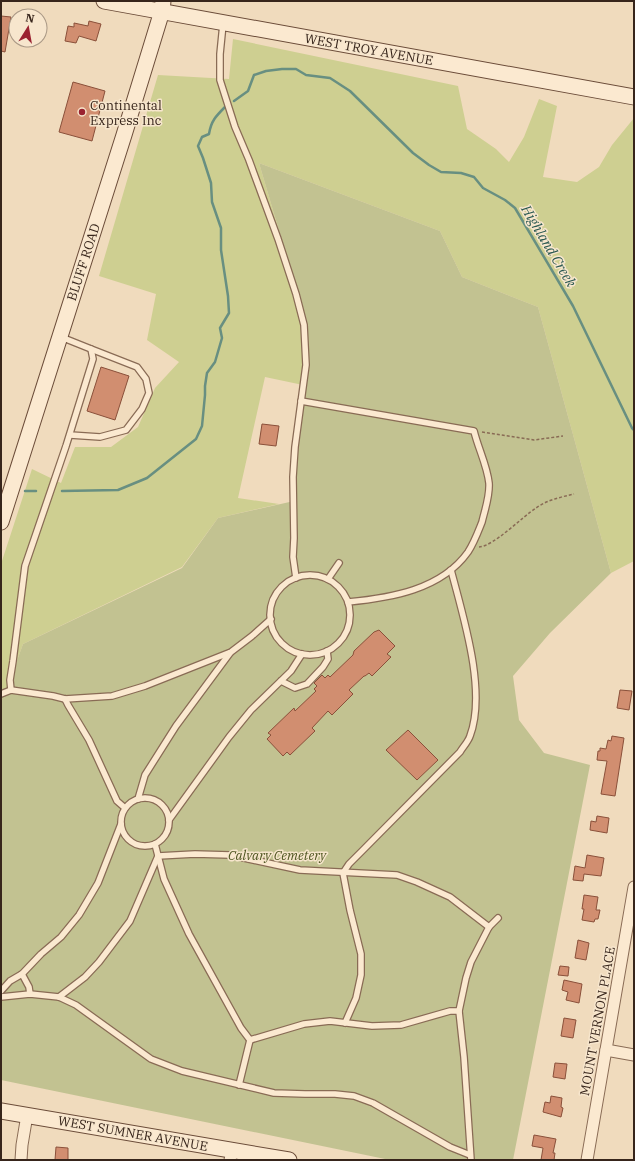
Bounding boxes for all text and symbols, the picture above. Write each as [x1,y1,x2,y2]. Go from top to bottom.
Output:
north arrow [8,8,48,48]
text: N [24,10,36,26]
street label: WEST TROY AVENUE [303,30,435,69]
place label: Continental Express Inc [90,97,162,129]
marker: Continental Express Inc [77,107,87,117]
water label: Highland Creek [517,201,581,291]
street label: BLUFF ROAD [63,221,104,303]
park label: Calvary Cemetery [228,847,327,864]
street label: MOUNT VERNON PLACE [576,945,619,1097]
street label: WEST SUMNER AVENUE [57,1112,209,1155]

